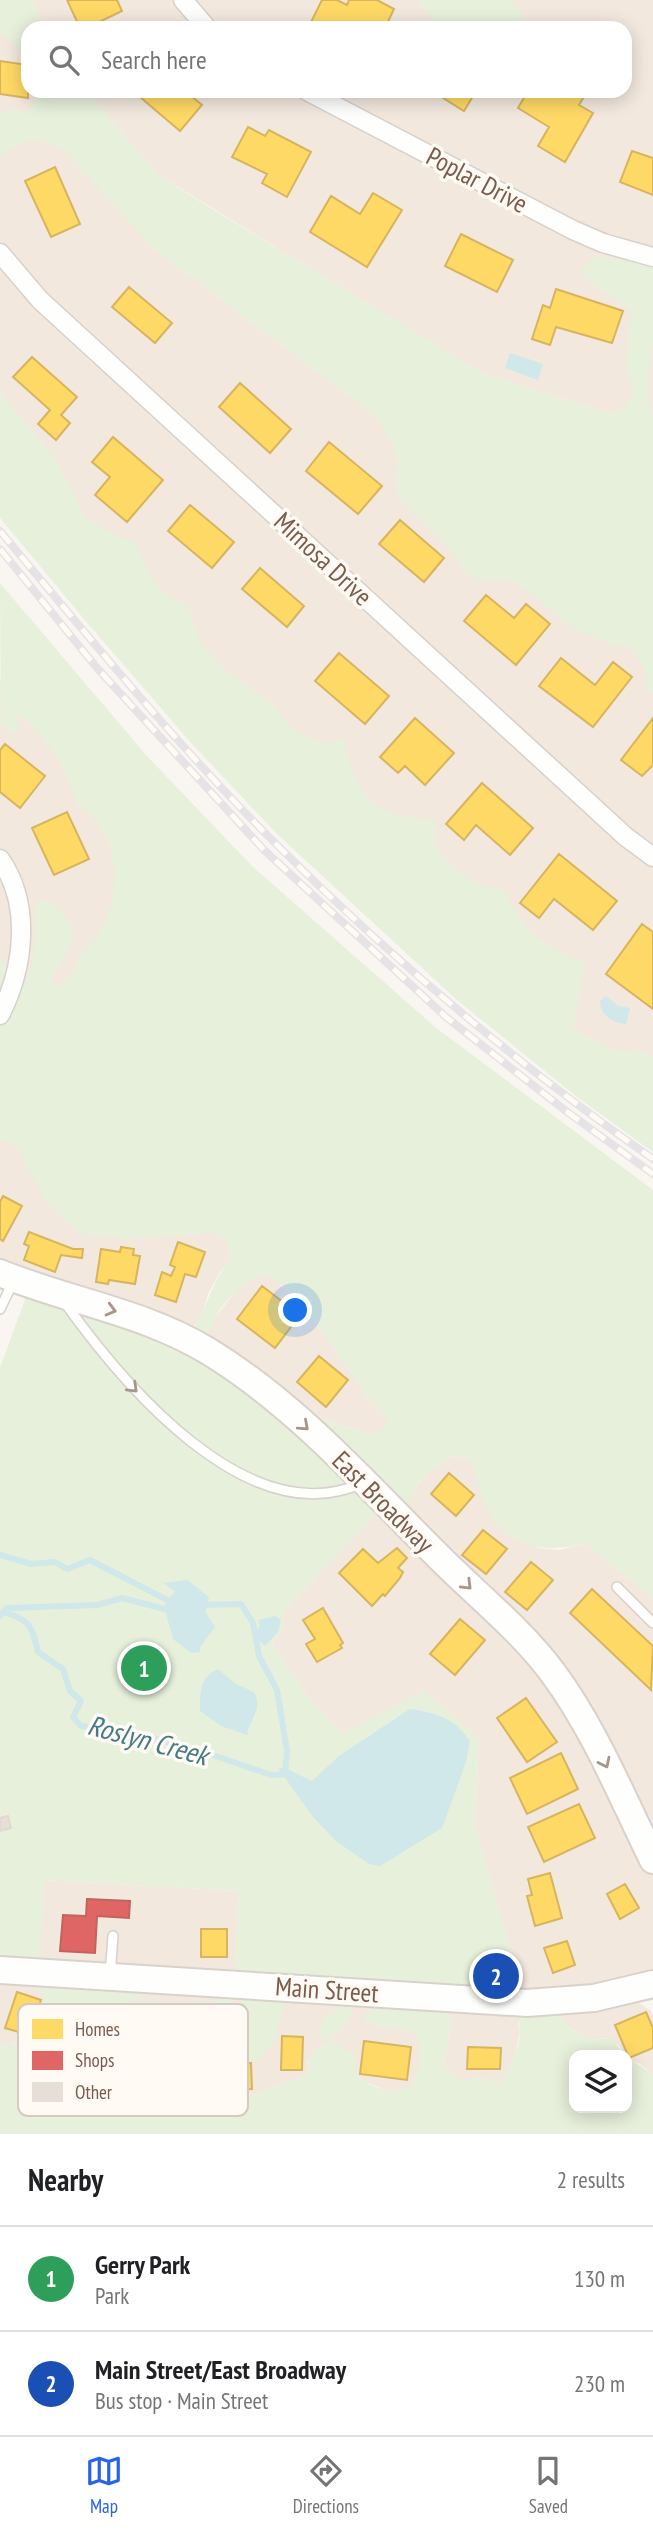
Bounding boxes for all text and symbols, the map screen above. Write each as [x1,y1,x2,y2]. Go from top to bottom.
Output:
search box [21,21,632,98]
icon: search [45,41,83,79]
text: Search here [101,43,207,76]
street label: Poplar Drive [421,139,533,220]
street label: Mimosa Drive [267,505,379,612]
your location [278,1293,312,1327]
one-way arrow [105,1302,117,1317]
one-way arrow [124,1379,137,1392]
one-way arrow [296,1418,309,1430]
street label: East Broadway [325,1444,441,1560]
one-way arrow [459,1576,472,1589]
pin: 1 [121,1642,167,1694]
water label: Roslyn Creek [84,1706,215,1774]
one-way arrow [597,1756,611,1768]
pin: 2 [473,1950,519,2002]
street label: Main Street [274,1969,380,2010]
legend [18,2004,248,2116]
text: Homes [75,2017,120,2041]
text: Shops [75,2048,114,2072]
map controls [569,2050,632,2113]
button: layers [569,2050,632,2113]
text: Other [75,2080,113,2104]
text: Nearby [28,2160,103,2199]
text: 2 results [557,2165,625,2194]
text: Gerry Park [95,2248,190,2281]
text: 1 [46,2264,57,2293]
text: 130 m [574,2264,625,2293]
text: Park [95,2281,129,2310]
text: Main Street/East Broadway [95,2353,346,2386]
text: 2 [46,2369,57,2398]
text: 230 m [574,2369,625,2398]
text: Bus stop · Main Street [95,2386,268,2415]
tab: Map [85,2452,123,2518]
tab: Directions [293,2452,359,2518]
tab: Saved [529,2452,568,2518]

